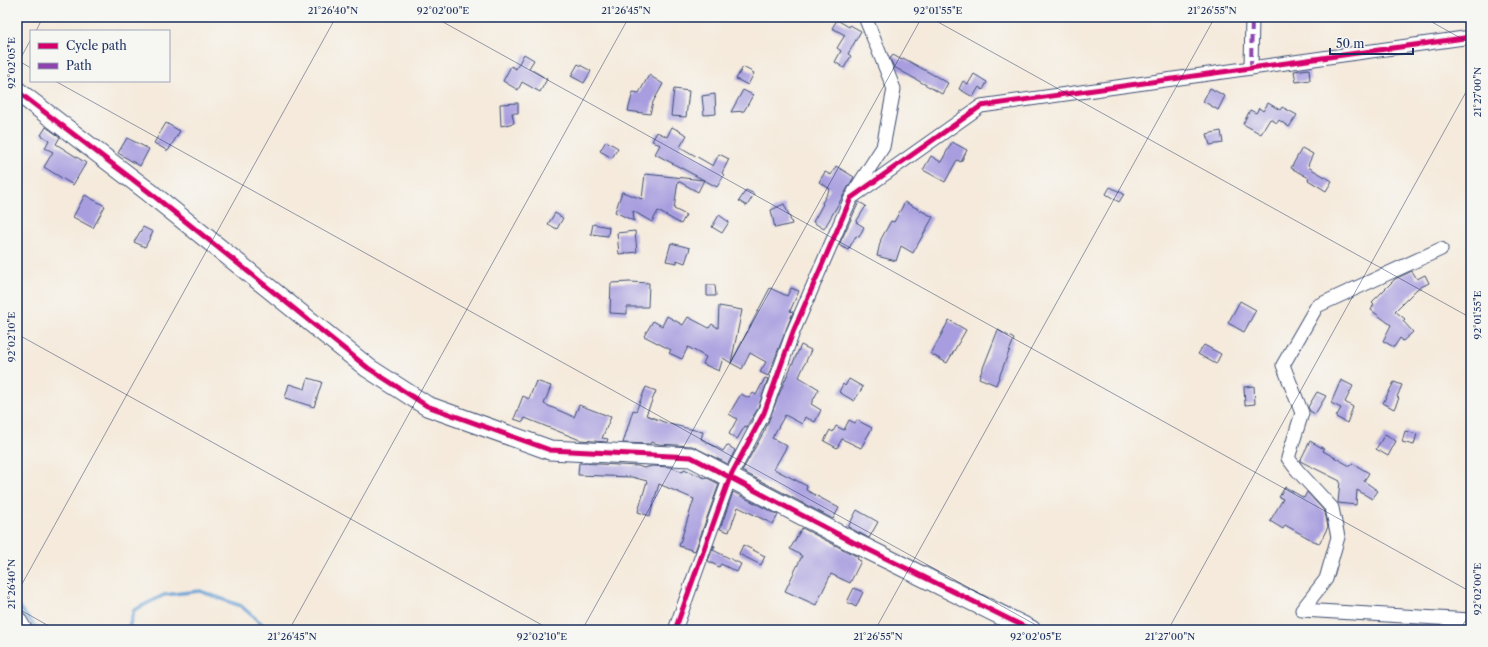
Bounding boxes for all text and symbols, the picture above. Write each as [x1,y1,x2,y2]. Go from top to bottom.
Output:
text: 21°26'40"N [308,4,358,17]
text: 92°02'00"E [417,4,469,17]
text: 21°26'45"N [601,4,651,17]
text: 92°01'55"E [914,4,963,17]
text: 21°26'55"N [1187,4,1237,17]
legend [30,30,170,82]
scale bar [1330,30,1413,56]
text: 50 m [1336,36,1365,51]
text: 92°02'05"E [5,37,18,89]
text: Cycle path [66,38,127,53]
text: Path [66,58,92,73]
text: 21°27'00"N [1471,67,1484,117]
text: 92°01'55"E [1471,290,1484,339]
text: 92°02'10"E [5,312,18,362]
text: 21°26'40"N [5,559,18,609]
text: 92°02'00"E [1471,563,1484,615]
text: 21°26'45"N [267,630,317,643]
text: 92°02'10"E [517,630,567,643]
text: 21°26'55"N [853,630,903,643]
text: 92°02'05"E [1010,630,1062,643]
text: 21°27'00"N [1145,630,1195,643]

